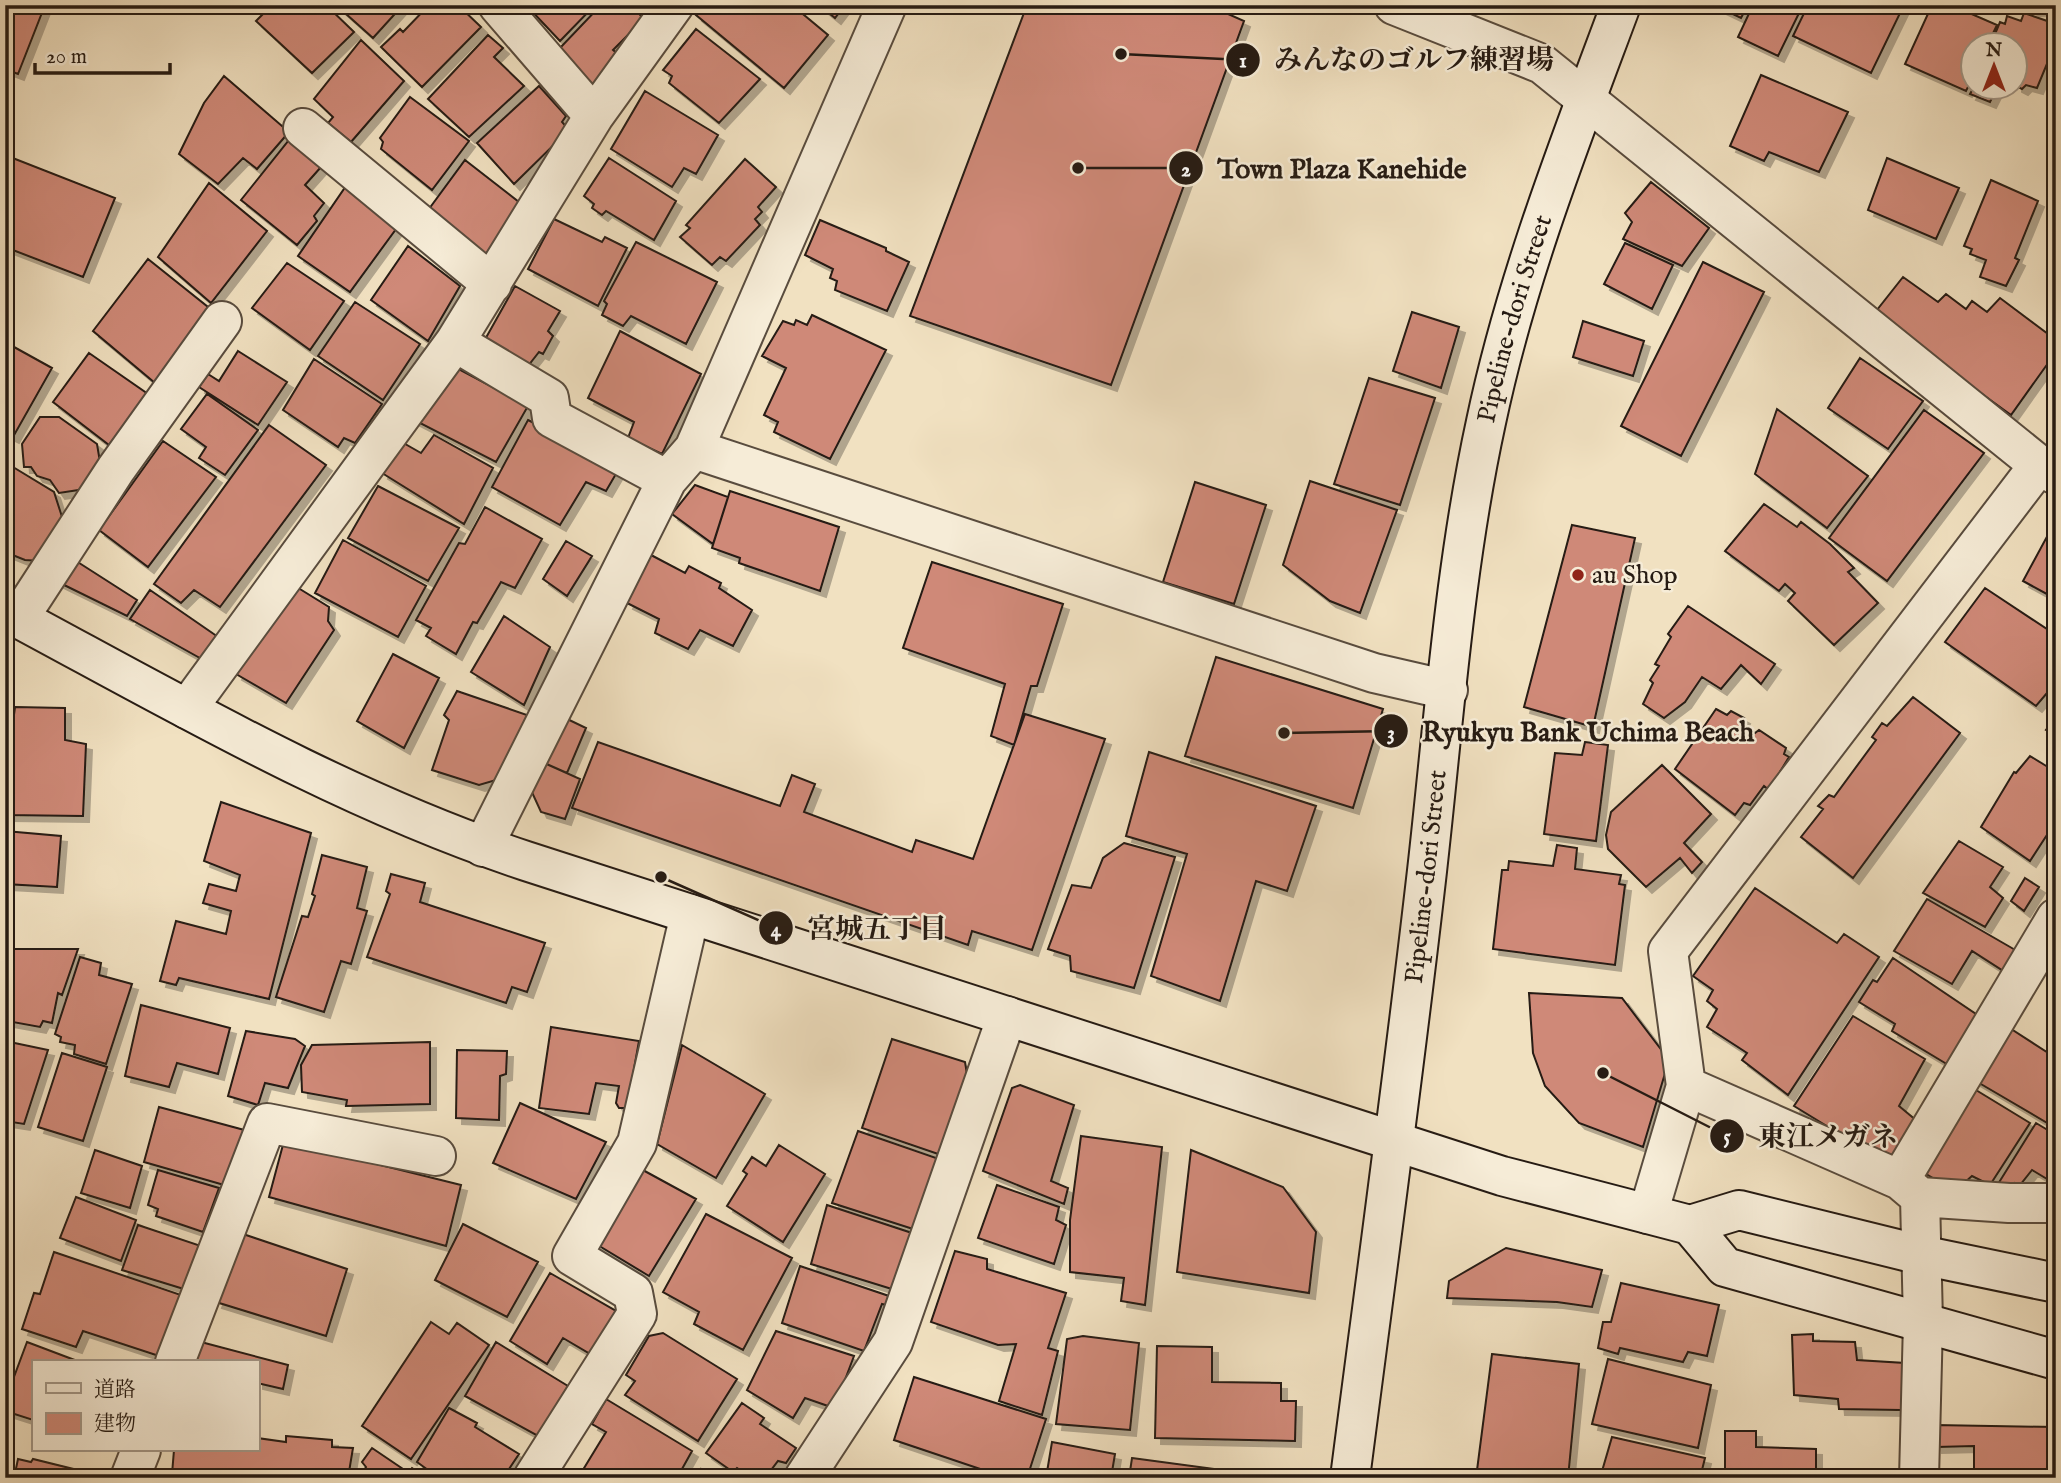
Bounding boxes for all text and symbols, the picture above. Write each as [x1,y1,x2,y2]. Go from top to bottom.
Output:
scale bar [35,32,170,76]
north arrow [1960,32,2030,102]
callout: みんなのゴルフ練習場 [1225,35,1568,84]
text: N [1985,39,2003,63]
text: 20 m [46,44,87,71]
text: みんなのゴルフ練習場 [1274,44,1554,79]
text: 1 [1239,48,1247,75]
callout: Town Plaza Kanehide [1168,144,1481,193]
text: Town Plaza Kanehide [1216,153,1467,188]
text: 2 [1181,157,1191,184]
street label: Pipeline-dori Street [1470,210,1560,426]
place label: au Shop [1592,559,1678,592]
marker: au Shop [1570,567,1586,583]
callout: Ryukyu Bank Uchima Beach [1373,707,1769,756]
text: Ryukyu Bank Uchima Beach [1422,716,1755,751]
text: 3 [1387,720,1395,747]
street label: Pipeline-dori Street [1397,768,1454,985]
callout: 宮城五丁目 [758,904,961,953]
text: 宮城五丁目 [807,913,947,948]
text: 4 [771,917,782,944]
callout: 東江メガネ [1709,1111,1912,1160]
text: 東江メガネ [1758,1121,1898,1156]
text: 5 [1723,1124,1731,1151]
legend [32,1360,259,1452]
text: 道路 [94,1377,136,1404]
text: 建物 [94,1411,136,1438]

